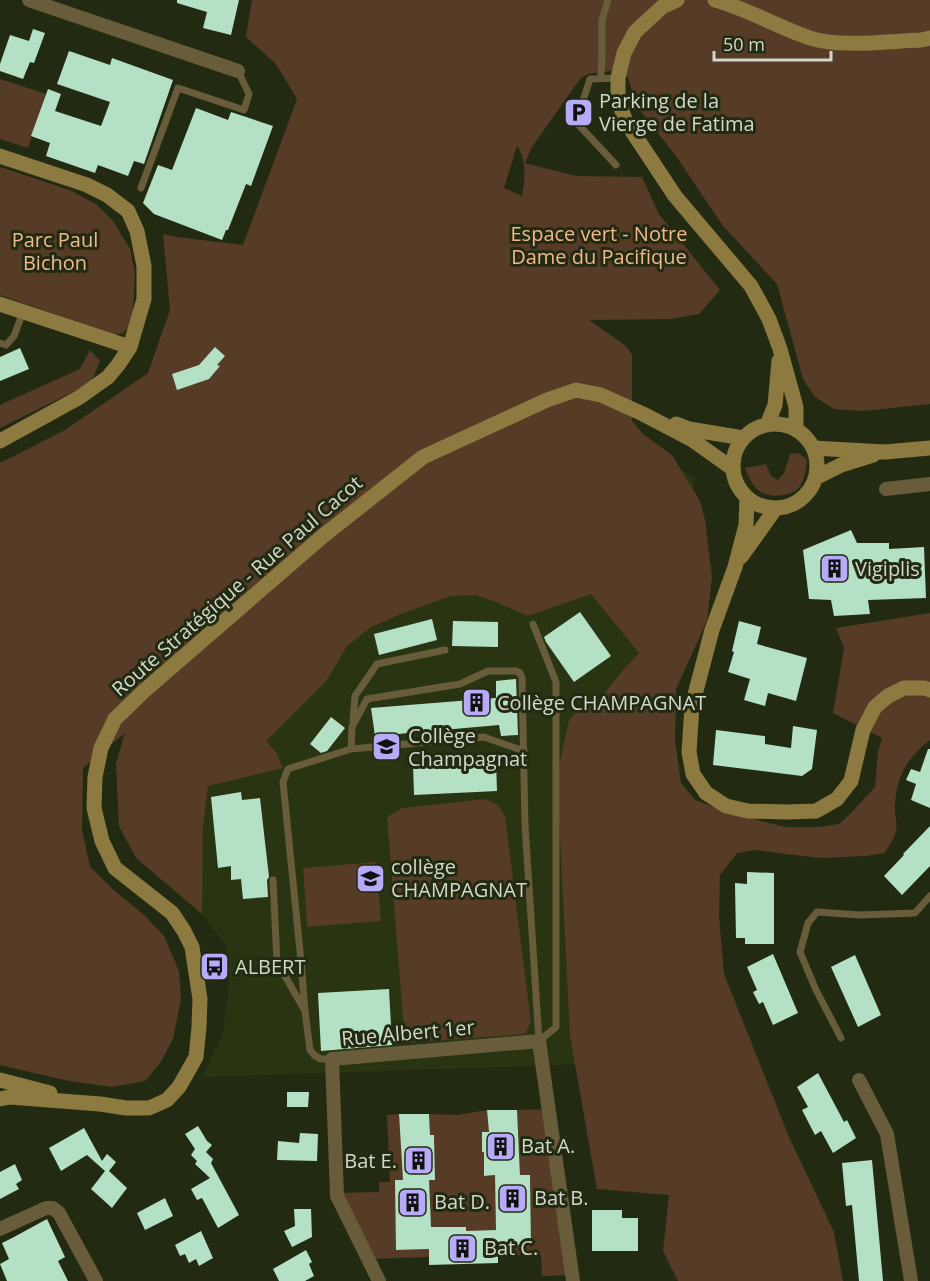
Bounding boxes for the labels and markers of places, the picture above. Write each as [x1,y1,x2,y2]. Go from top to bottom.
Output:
place label: Parking de la Vierge de Fatima [599,87,755,137]
parking icon: Parking de la Vierge de Fatima [562,97,594,129]
building icon: Vigiplis [818,553,850,585]
place label: Vigiplis [855,555,920,582]
building icon: Collège CHAMPAGNAT [460,687,492,719]
place label: Collège CHAMPAGNAT [497,689,706,716]
place label: Collège Champagnat [408,722,527,772]
school or university icon: Collège Champagnat [371,731,403,763]
place label: collège CHAMPAGNAT [391,853,527,903]
school or university icon: collège CHAMPAGNAT [354,862,386,894]
bus stop icon: ALBERT [198,951,230,983]
place label: ALBERT [235,953,305,980]
building icon: Bat A. [484,1130,516,1162]
place label: Bat A. [521,1132,575,1159]
building icon: Bat E. [402,1145,434,1177]
place label: Bat E. [344,1147,397,1174]
building icon: Bat B. [497,1182,529,1214]
place label: Bat B. [534,1184,589,1211]
building icon: Bat D. [397,1186,429,1218]
place label: Bat D. [434,1188,490,1215]
building icon: Bat C. [447,1232,479,1264]
place label: Bat C. [484,1234,538,1261]

